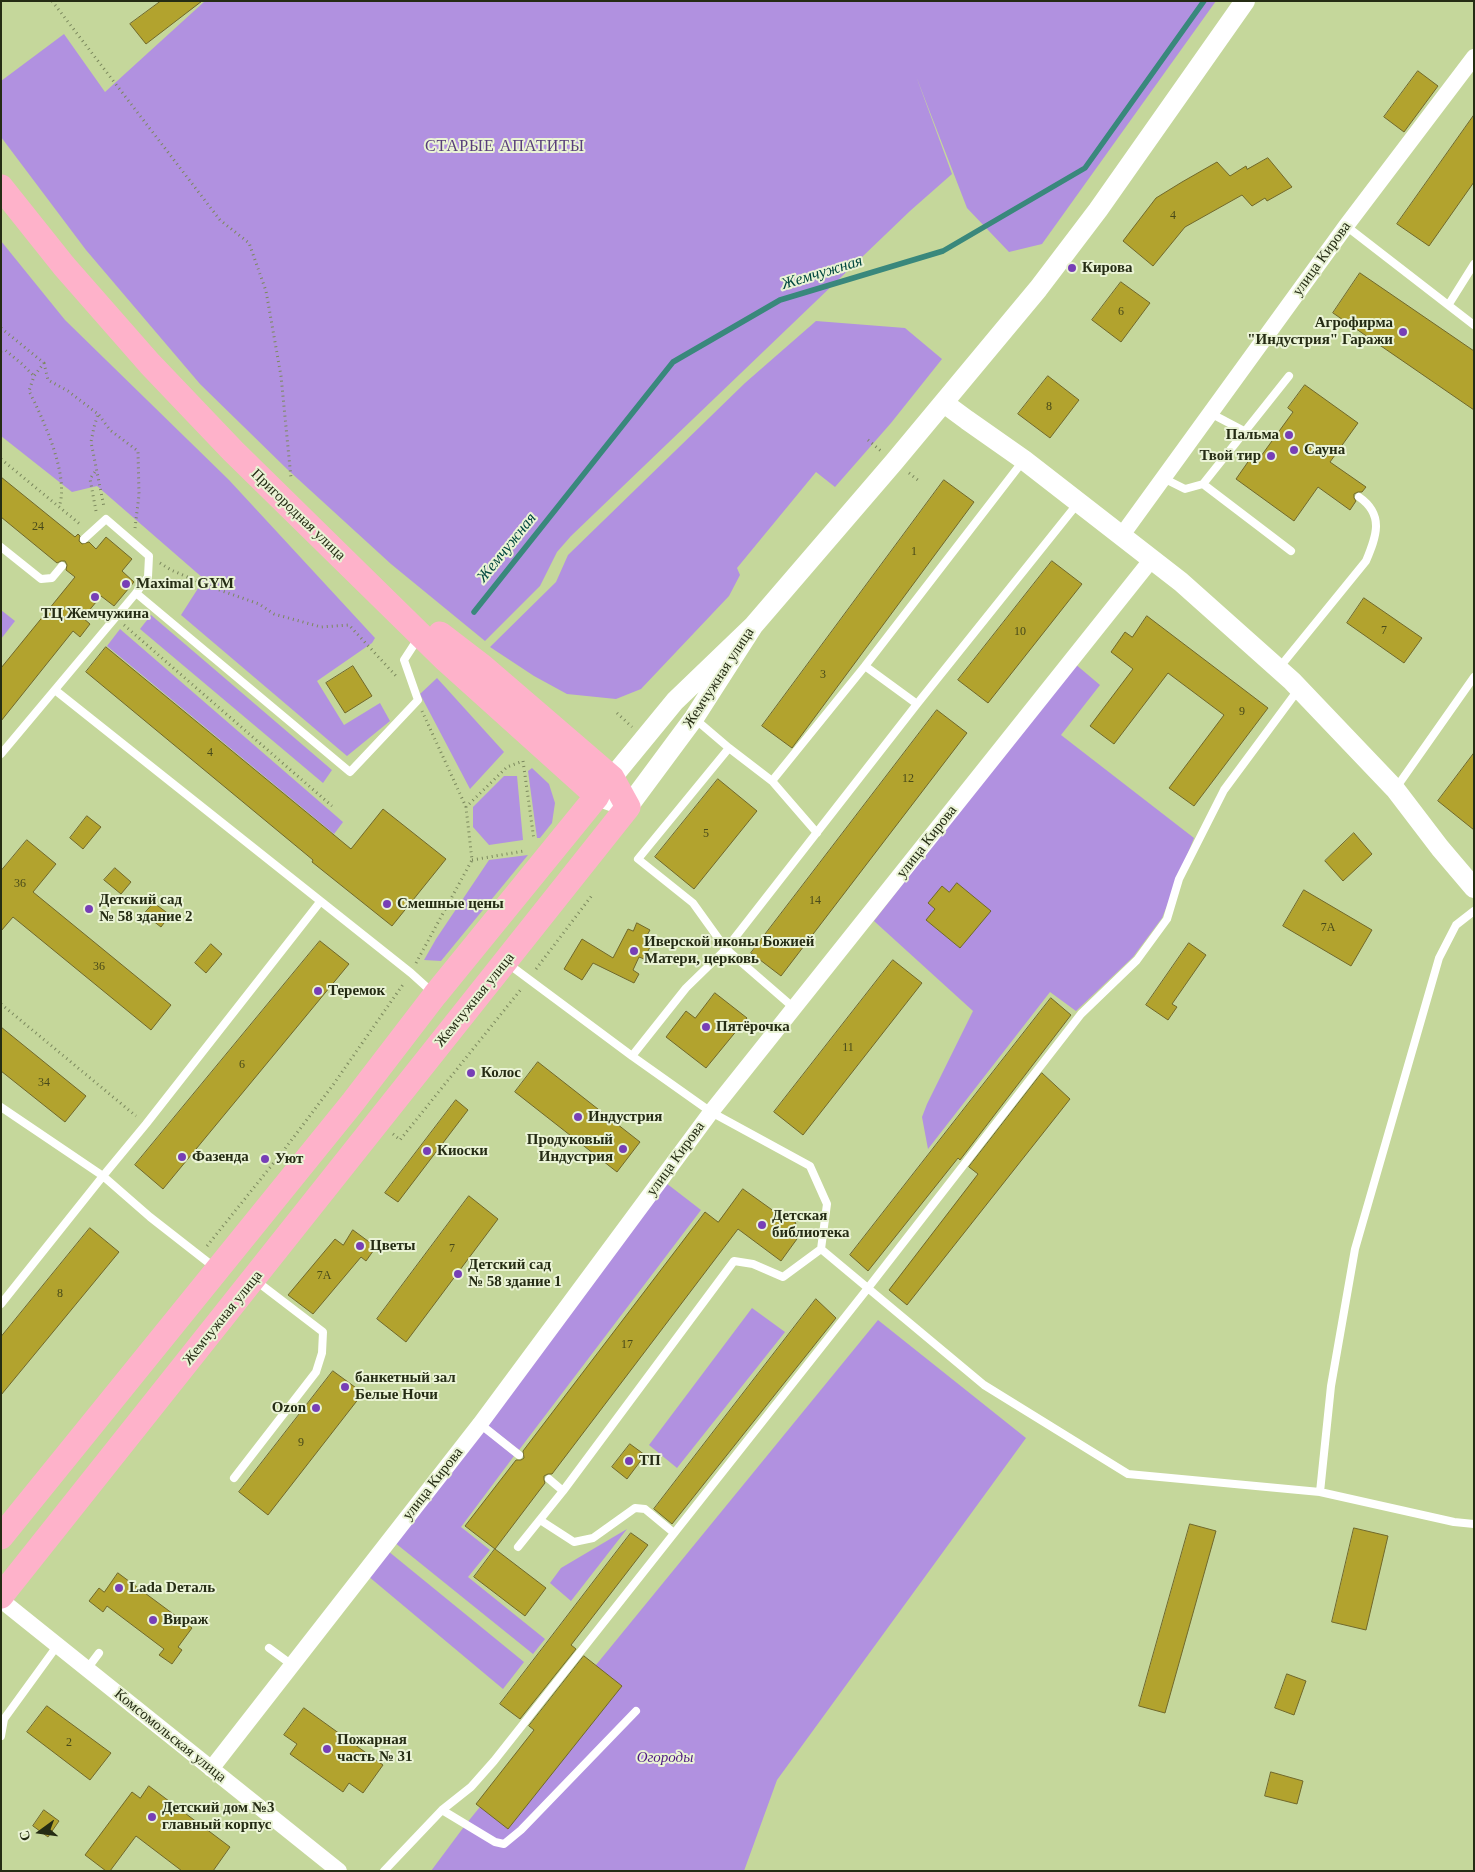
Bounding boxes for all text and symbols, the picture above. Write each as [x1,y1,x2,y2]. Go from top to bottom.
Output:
district label: СТАРЫЕ АПАТИТЫ [423,137,587,157]
house number: 4 [1170,209,1176,223]
street label: улица Кирова [1289,218,1355,300]
water label: Жемчужная [779,252,865,294]
place label: Кирова [1082,259,1133,277]
marker: Кирова [1066,262,1078,274]
house number: 6 [1118,305,1124,319]
place label: Агрофирма "Индустрия" Гаражи [1247,314,1393,349]
marker: Агрофирма "Индустрия" Гаражи [1397,326,1409,338]
house number: 8 [1046,400,1052,414]
place label: Пальма [1226,426,1279,444]
marker: Пальма [1283,429,1295,441]
place label: Сауна [1304,441,1345,459]
marker: Сауна [1288,444,1300,456]
place label: Твой тир [1199,447,1261,465]
marker: Твой тир [1265,450,1277,462]
street label: Пригородная улица [247,465,349,565]
water label: Жемчужная [473,509,541,587]
house number: 24 [32,520,44,534]
house number: 1 [911,545,917,559]
place label: Maximal GYM [136,575,234,593]
marker: Maximal GYM [120,578,132,590]
marker: ТЦ Жемчужина [89,591,101,603]
place label: ТЦ Жемчужина [41,605,149,623]
street label: Жемчужная улица [680,624,758,732]
house number: 7 [1381,624,1387,638]
house number: 10 [1014,625,1026,639]
house number: 3 [820,668,826,682]
house number: 9 [1239,705,1245,719]
house number: 4 [207,746,213,760]
house number: 12 [902,772,914,786]
street label: улица Кирова [893,802,961,882]
house number: 5 [703,827,709,841]
house number: 36 [14,877,26,891]
place label: Детский сад № 58 здание 2 [99,891,193,926]
house number: 14 [809,894,821,908]
place label: Смешные цены [397,895,504,913]
marker: Смешные цены [381,898,393,910]
marker: Детский сад № 58 здание 2 [83,903,95,915]
house number: 7А [1321,921,1335,935]
place label: Иверской иконы Божией Матери, церковь [644,933,814,968]
marker: Иверской иконы Божией Матери, церковь [628,945,640,957]
street label: Жемчужная улица [431,949,519,1051]
house number: 36 [93,960,105,974]
place label: Теремок [328,982,385,1000]
marker: Теремок [312,985,324,997]
place label: Пятёрочка [716,1018,790,1036]
marker: Пятёрочка [700,1021,712,1033]
house number: 11 [842,1041,854,1055]
house number: 6 [239,1058,245,1072]
place label: Колос [481,1064,521,1082]
marker: Колос [465,1067,477,1079]
house number: 34 [38,1076,50,1090]
place label: Индустрия [588,1108,662,1126]
marker: Индустрия [572,1111,584,1123]
street label: улица Кирова [643,1118,709,1200]
place label: Продуковый Индустрия [527,1131,613,1166]
place label: Киоски [437,1142,488,1160]
marker: Продуковый Индустрия [617,1143,629,1155]
marker: Киоски [421,1145,433,1157]
place label: Фазенда [192,1148,249,1166]
place label: Уют [275,1150,303,1168]
marker: Фазенда [176,1151,188,1163]
marker: Уют [259,1153,271,1165]
place label: Детская библиотека [772,1207,850,1242]
marker: Детская библиотека [756,1219,768,1231]
place label: Цветы [370,1237,416,1255]
marker: Цветы [354,1240,366,1252]
house number: 7 [449,1242,455,1256]
place label: Детский сад № 58 здание 1 [468,1256,562,1291]
street label: Жемчужная улица [179,1267,267,1369]
marker: Детский сад № 58 здание 1 [452,1268,464,1280]
house number: 7А [317,1269,331,1283]
house number: 8 [57,1287,63,1301]
house number: 17 [621,1338,633,1352]
place label: банкетный зал Белые Ночи [355,1369,456,1404]
marker: банкетный зал Белые Ночи [339,1381,351,1393]
place label: Ozon [272,1399,306,1417]
marker: Ozon [310,1402,322,1414]
house number: 9 [298,1436,304,1450]
street label: улица Кирова [399,1444,467,1524]
place label: ТП [639,1452,661,1470]
marker: ТП [623,1455,635,1467]
place label: Lada Dеталь [129,1579,215,1597]
marker: Lada Dеталь [113,1582,125,1594]
place label: Вираж [163,1611,208,1629]
marker: Вираж [147,1614,159,1626]
street label: Комсомольская улица [110,1685,230,1787]
place label: Пожарная часть № 31 [337,1731,412,1766]
house number: 2 [66,1736,72,1750]
marker: Пожарная часть № 31 [321,1743,333,1755]
park label: Огороды [637,1749,693,1767]
place label: Детский дом №3 главный корпус [162,1799,274,1834]
north arrow [15,1807,65,1857]
marker: Детский дом №3 главный корпус [146,1811,158,1823]
text: С [16,1829,33,1842]

